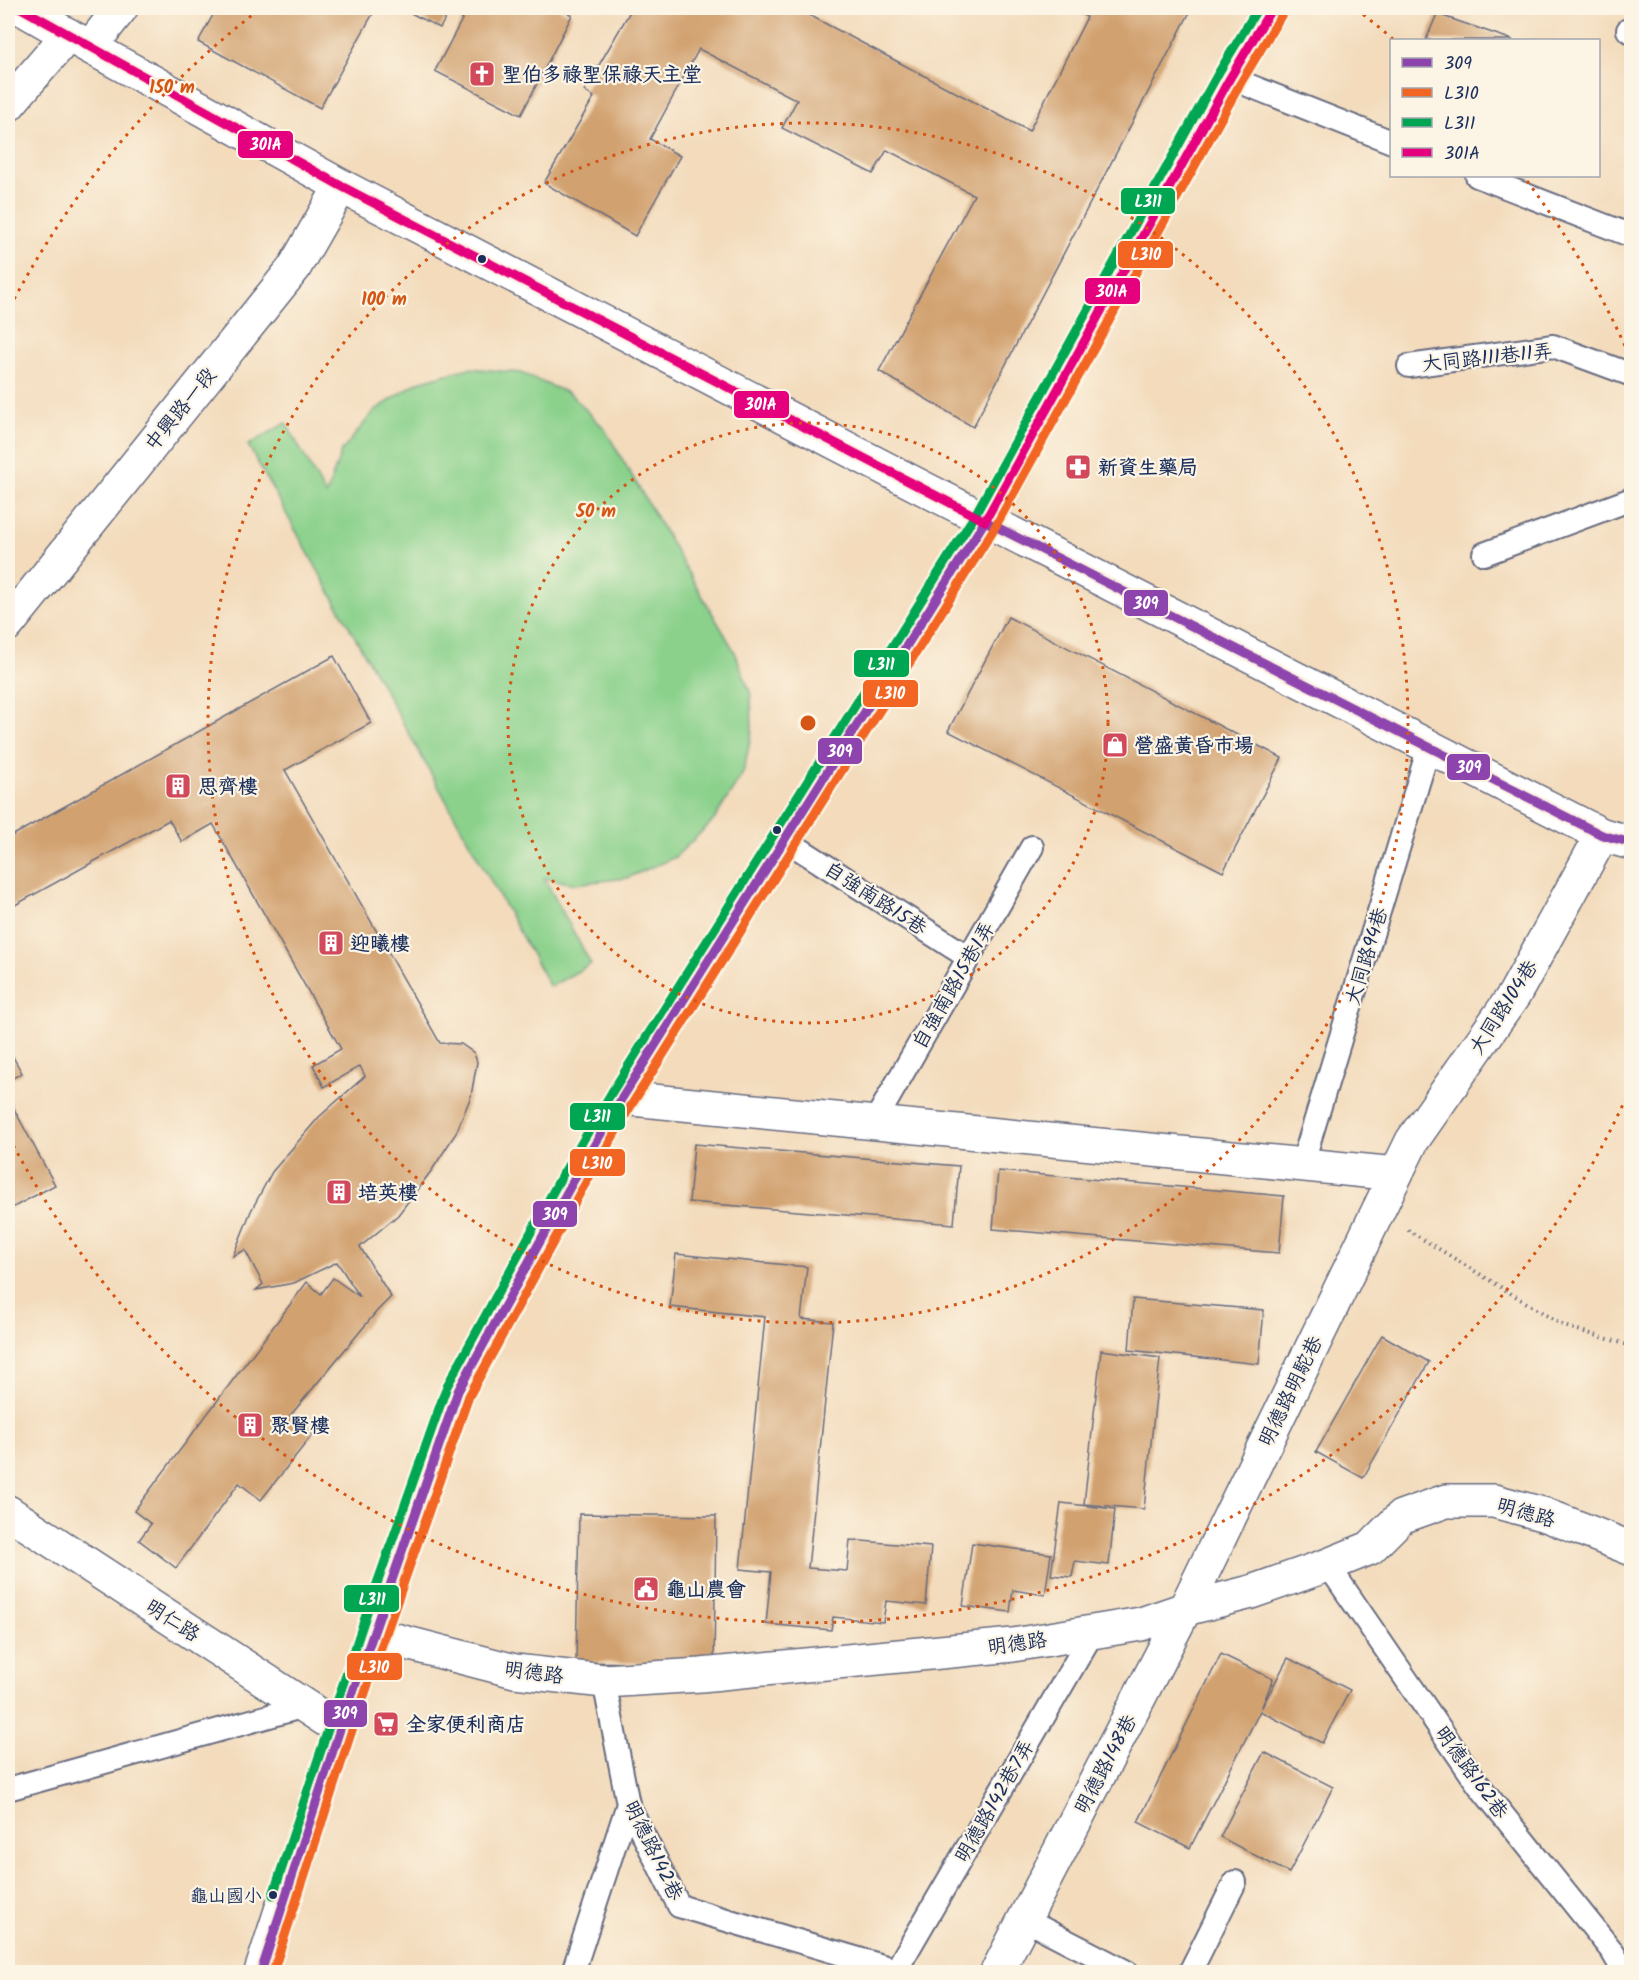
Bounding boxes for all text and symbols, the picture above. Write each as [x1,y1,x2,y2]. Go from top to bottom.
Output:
legend [1390,39,1600,177]
text: 309 [1444,50,1472,79]
church icon: 聖伯多祿聖保祿天主堂 [467,59,497,89]
place label: 聖伯多祿聖保祿天主堂 [502,60,702,92]
text: 150 m [149,74,195,103]
text: L310 [1444,80,1479,109]
text: L311 [1444,110,1475,139]
line badge: 301A [237,130,294,159]
text: 301A [249,133,282,158]
text: 301A [1444,140,1480,169]
line badge: L311 [1120,187,1176,215]
text: L311 [1134,190,1162,215]
line badge: L310 [1117,240,1174,269]
text: L310 [1131,243,1162,268]
unlabelled marker [476,253,488,265]
line badge: 301A [1084,277,1141,305]
text: 301A [1095,280,1128,305]
text: 100 m [361,286,407,315]
street label: 大同路111巷11弄 [1420,336,1554,382]
street label: 中興路一段 [138,361,225,459]
line badge: 301A [733,390,790,419]
text: 301A [744,393,777,418]
pharmacy icon: 新資生藥局 [1063,452,1093,482]
place label: 新資生藥局 [1098,453,1198,485]
text: 50 m [575,498,616,527]
line badge: 309 [1123,589,1169,617]
text: 309 [1132,592,1159,617]
line badge: L311 [853,649,910,678]
text: L311 [867,653,895,678]
line badge: L310 [862,679,919,708]
text: L310 [875,682,906,707]
centre of rings [798,713,818,733]
shop icon: 營盛黃昏市場 [1100,730,1130,760]
place label: 營盛黃昏市場 [1134,731,1254,763]
line badge: 309 [817,737,863,765]
text: 309 [826,740,853,765]
line badge: 309 [1446,753,1491,781]
text: 309 [1455,756,1482,781]
building icon: 思齊樓 [163,771,193,801]
place label: 思齊樓 [198,772,258,804]
unlabelled marker [771,824,783,836]
street label: 自強南路15巷 [817,854,934,946]
street label: 大同路94巷 [1338,903,1398,1009]
street label: 自強南路15巷1弄 [905,916,1004,1056]
building icon: 迎曦樓 [316,928,346,958]
place label: 迎曦樓 [350,929,410,961]
street label: 大同路104巷 [1462,954,1548,1062]
line badge: L311 [569,1102,626,1131]
text: L311 [583,1105,611,1130]
line badge: L310 [569,1148,626,1177]
text: L310 [582,1152,613,1177]
building icon: 培英樓 [324,1177,354,1207]
place label: 培英樓 [358,1178,418,1210]
line badge: 309 [532,1200,578,1228]
text: 309 [541,1203,568,1228]
street label: 明德路明駝巷 [1251,1330,1333,1453]
building icon: 聚賢樓 [235,1410,265,1440]
place label: 聚賢樓 [270,1411,330,1443]
street label: 明德路 [1492,1490,1560,1538]
public building icon: 龜山農會 [631,1574,661,1604]
place label: 龜山農會 [666,1575,746,1607]
line badge: L311 [343,1584,400,1613]
text: L311 [358,1588,386,1613]
street label: 明仁路 [138,1592,207,1652]
street label: 明德路 [985,1625,1050,1665]
line badge: L310 [346,1652,403,1681]
street label: 明德路 [502,1654,567,1694]
text: L310 [359,1656,390,1681]
line badge: 309 [323,1699,368,1728]
text: 309 [331,1702,358,1727]
street label: 明德路148巷 [1067,1708,1147,1821]
supermarket icon: 全家便利商店 [371,1709,401,1739]
place label: 全家便利商店 [406,1710,526,1742]
street label: 明德路162巷 [1425,1720,1516,1827]
street label: 明德路142巷7弄 [947,1734,1044,1870]
street label: 明德路142巷 [614,1795,691,1908]
place label: 龜山國小 [190,1883,262,1912]
marker: 龜山國小 [267,1889,279,1901]

